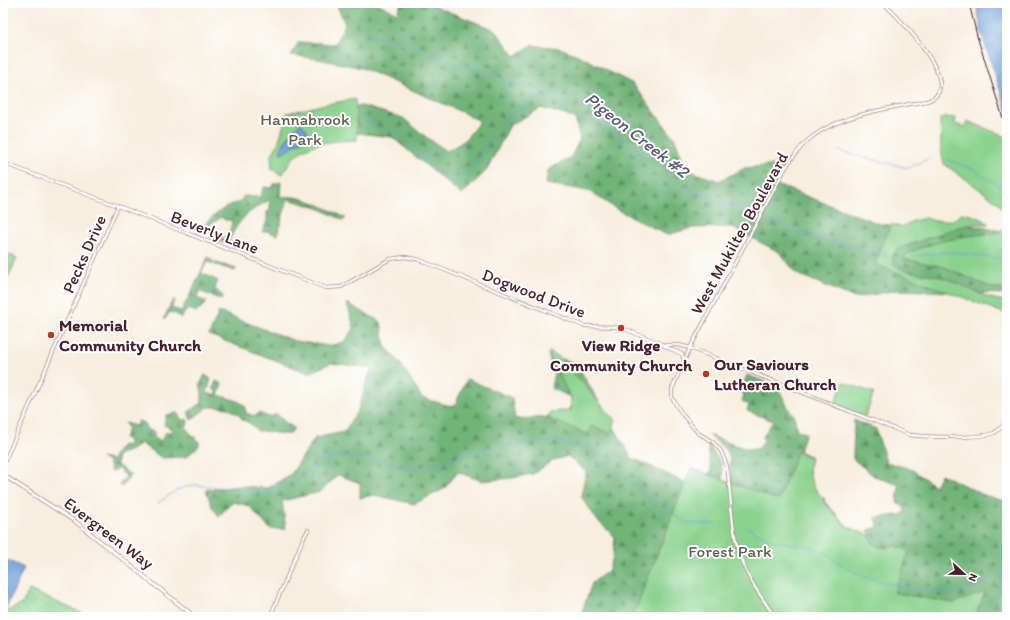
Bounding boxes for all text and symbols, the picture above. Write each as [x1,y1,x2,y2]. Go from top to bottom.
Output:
water label: Pigeon Creek #2 [581,88,695,183]
park label: Hannabrook Park [260,109,350,149]
street label: West Mukilteo Boulevard [686,148,792,318]
street label: Beverly Lane [168,206,262,258]
street label: Pecks Drive [58,212,110,296]
street label: Dogwood Drive [480,264,588,322]
place label: Memorial Community Church [59,315,202,356]
marker: View Ridge Community Church [616,323,626,333]
marker: Memorial Community Church [46,330,56,340]
place label: View Ridge Community Church [550,335,693,376]
place label: Our Saviours Lutheran Church [714,354,837,394]
marker: Our Saviours Lutheran Church [701,369,711,379]
street label: Evergreen Way [60,493,158,573]
park label: Forest Park [688,541,772,561]
north arrow [944,554,984,594]
text: N [965,572,980,583]

